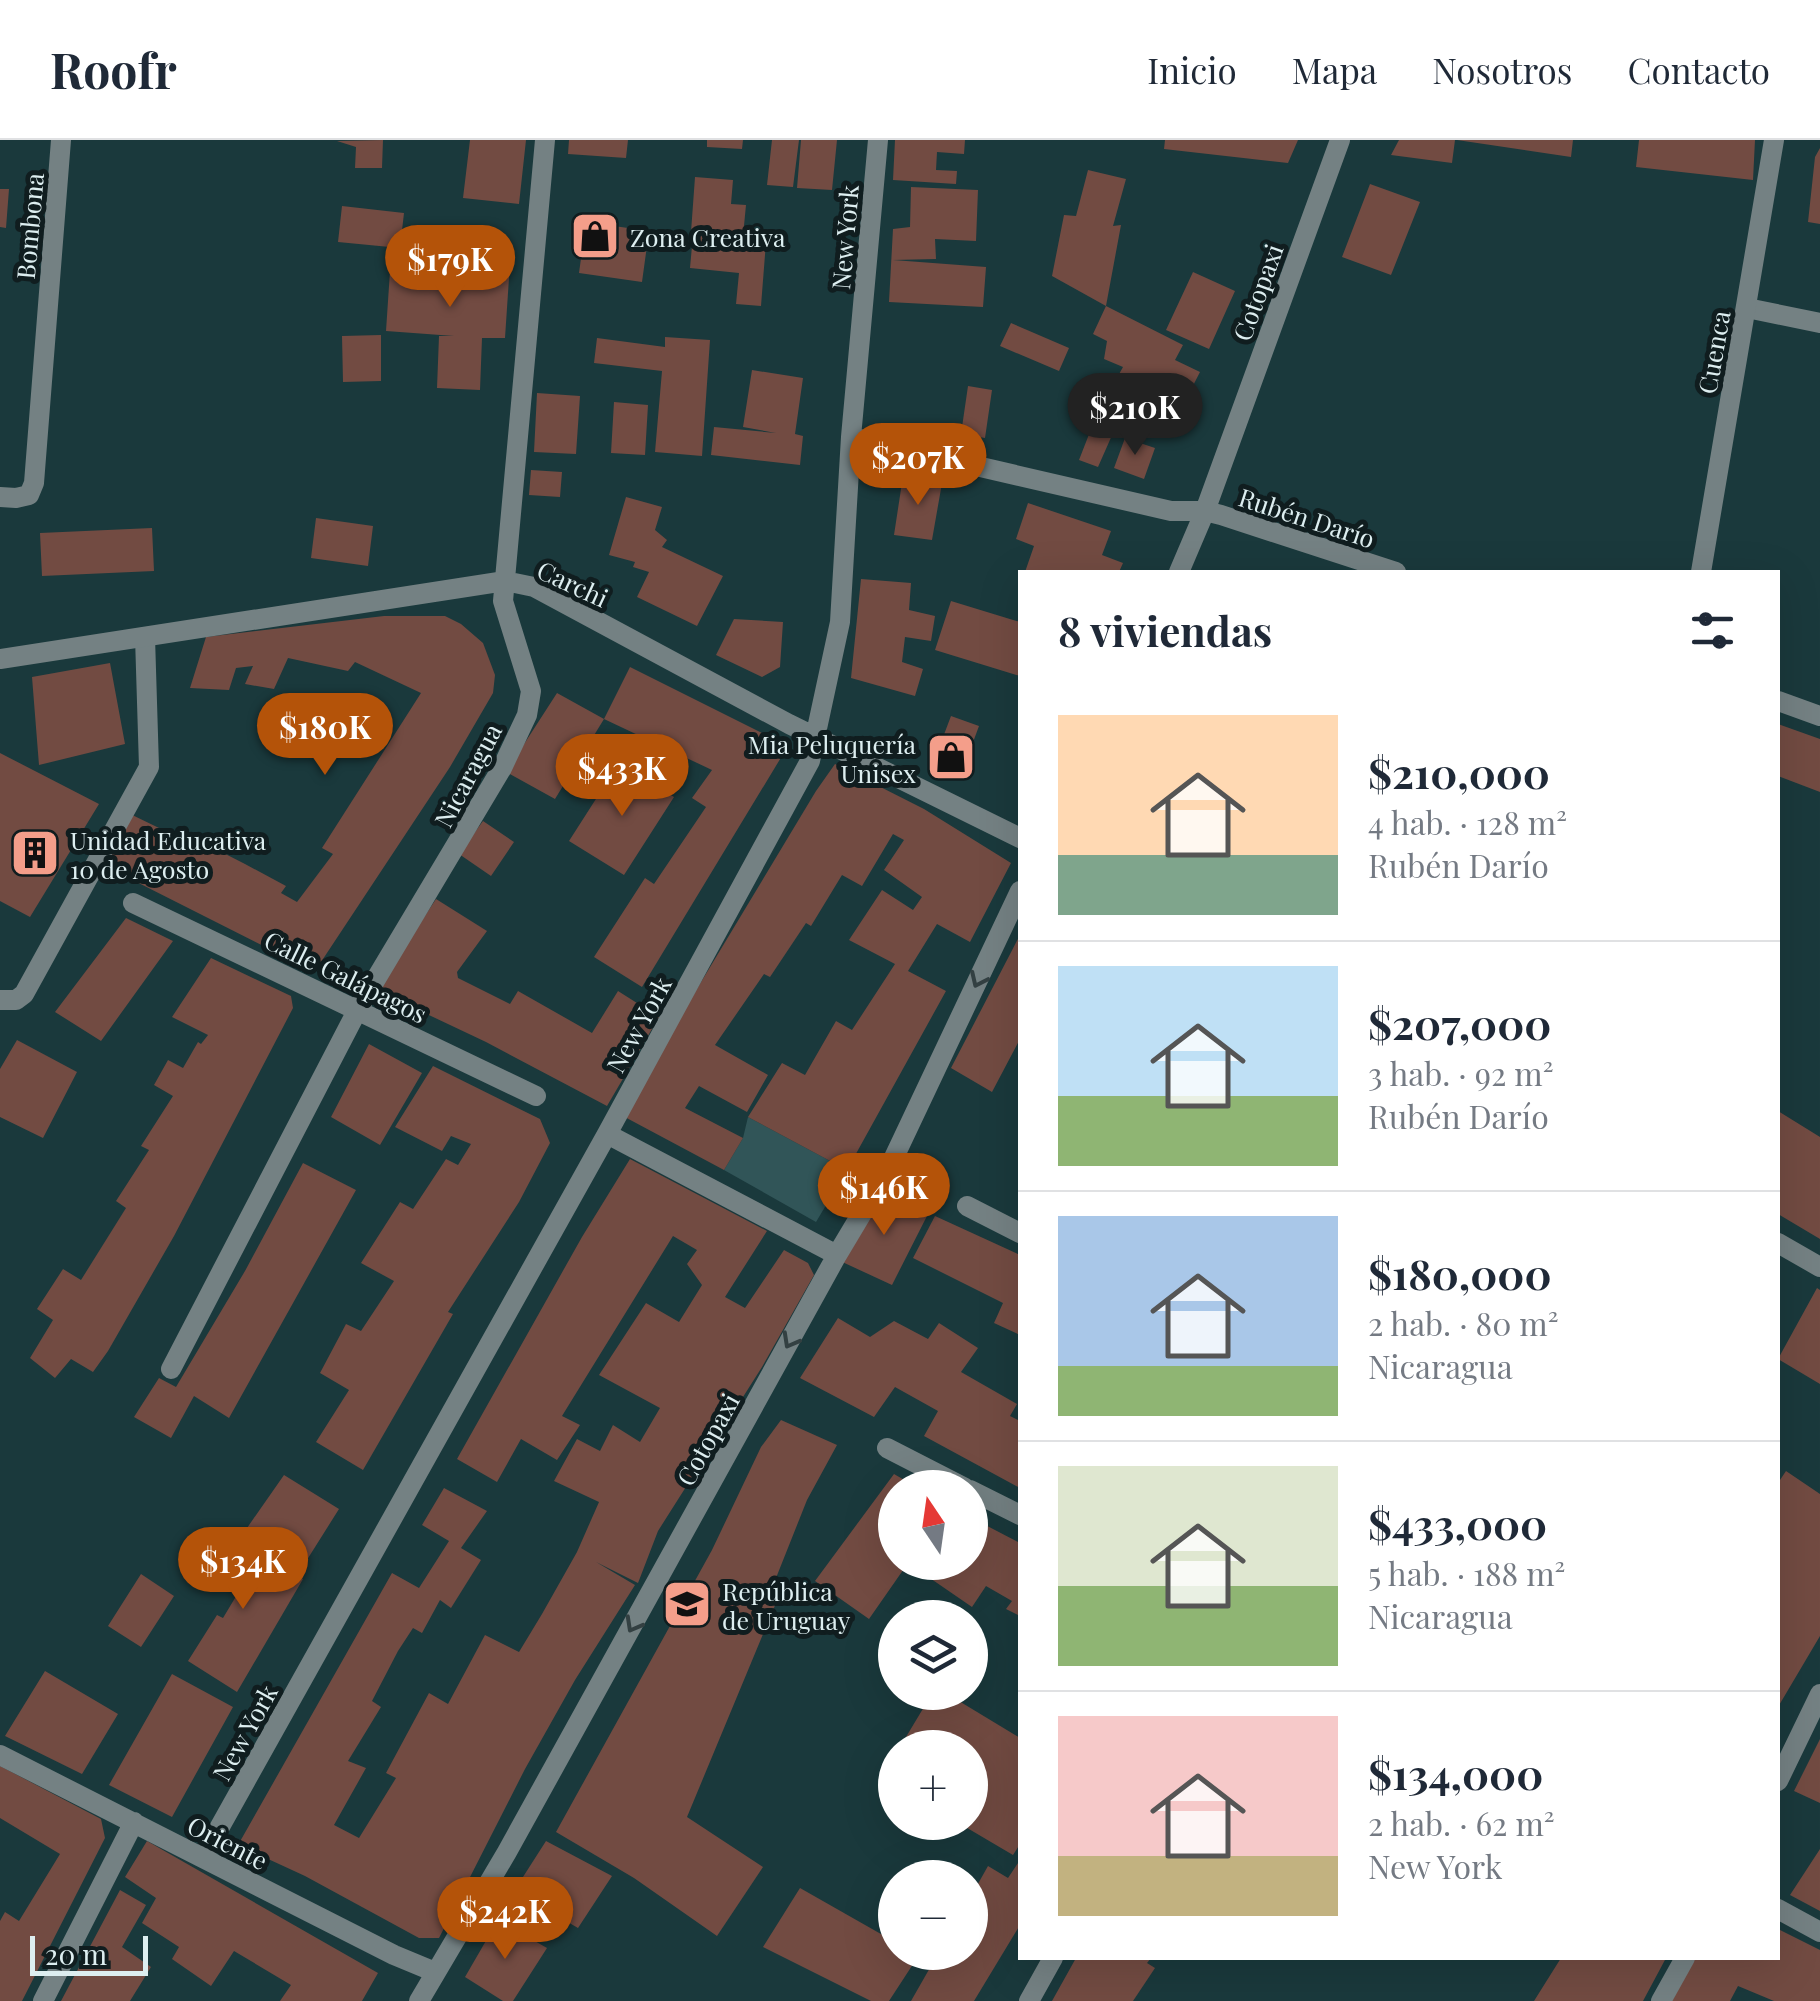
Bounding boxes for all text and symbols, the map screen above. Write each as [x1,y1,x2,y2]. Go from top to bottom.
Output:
text: Roofr [50,37,177,101]
text: Inicio [1147,46,1237,93]
text: Mapa [1292,46,1377,93]
text: Nosotros [1432,46,1572,93]
text: Contacto [1627,46,1770,93]
street label: Bombona [8,171,50,281]
street label: New York [823,183,865,291]
shop icon: Zona Creativa [569,210,621,262]
place label: Zona Creativa [630,220,786,253]
pin: $179K [380,225,520,310]
text: $179K [407,236,493,279]
street label: Cotopaxi [1224,239,1290,345]
street label: Cuenca [1689,307,1737,396]
pin: $210K [1065,373,1205,458]
text: $210K [1090,384,1180,427]
pin: $207K [848,423,988,508]
text: $207K [871,434,965,477]
street label: Rubén Darío [1235,479,1379,555]
street label: Carchi [532,552,614,614]
text: 8 viviendas [1058,602,1272,658]
icon: filters [1685,603,1740,658]
pin: $180K [255,693,395,778]
text: $180K [279,704,371,747]
street label: Nicaragua [426,717,508,833]
place label: Mia Peluquería Unisex [748,727,917,789]
shop icon: Mia Peluquería Unisex [925,731,977,783]
pin: $433K [552,734,692,819]
text: $210,000 [1368,744,1550,800]
text: $433K [578,745,666,788]
icon: home [1138,755,1258,875]
text: 4 hab. · 128 m² [1368,800,1567,843]
place label: Unidad Educativa 10 de Agosto [70,823,267,885]
building icon: Unidad Educativa 10 de Agosto [9,827,61,879]
text: Rubén Darío [1368,843,1549,886]
street label: Calle Galápagos [259,922,433,1030]
one-way arrow [971,969,991,987]
street label: New York [598,970,678,1078]
text: $207,000 [1368,995,1551,1051]
icon: home [1138,1006,1258,1126]
text: 3 hab. · 92 m² [1368,1051,1553,1094]
text: Rubén Darío [1368,1094,1549,1137]
pin: $146K [814,1153,954,1238]
text: $146K [840,1164,928,1207]
text: $180,000 [1368,1245,1552,1301]
icon: home [1138,1256,1258,1376]
text: 2 hab. · 80 m² [1368,1301,1559,1344]
one-way arrow [782,1330,802,1348]
text: Nicaragua [1368,1344,1513,1387]
street label: Cotopaxi [668,1387,746,1491]
north arrow [878,1470,988,1580]
map controls [878,1470,988,1970]
text: $433,000 [1368,1495,1547,1551]
icon: home [1138,1506,1258,1626]
pin: $134K [173,1527,313,1612]
text: $134K [200,1538,286,1581]
text: 5 hab. · 188 m² [1368,1551,1565,1594]
place label: República de Uruguay [722,1574,851,1636]
school or university icon: República de Uruguay [661,1578,713,1630]
text: Nicaragua [1368,1594,1513,1637]
button: layers [878,1600,988,1710]
one-way arrow [625,1615,645,1633]
street label: New York [204,1678,284,1786]
button: + [878,1730,988,1840]
text: $134,000 [1368,1745,1543,1801]
icon: home [1138,1756,1258,1876]
text: 2 hab. · 62 m² [1368,1801,1555,1844]
street label: Oriente [182,1808,274,1876]
text: New York [1368,1844,1502,1887]
button: − [878,1860,988,1970]
pin: $242K [435,1877,575,1962]
text: $242K [459,1888,551,1931]
scale bar [30,1931,148,1976]
text: 20 m [45,1935,107,1972]

